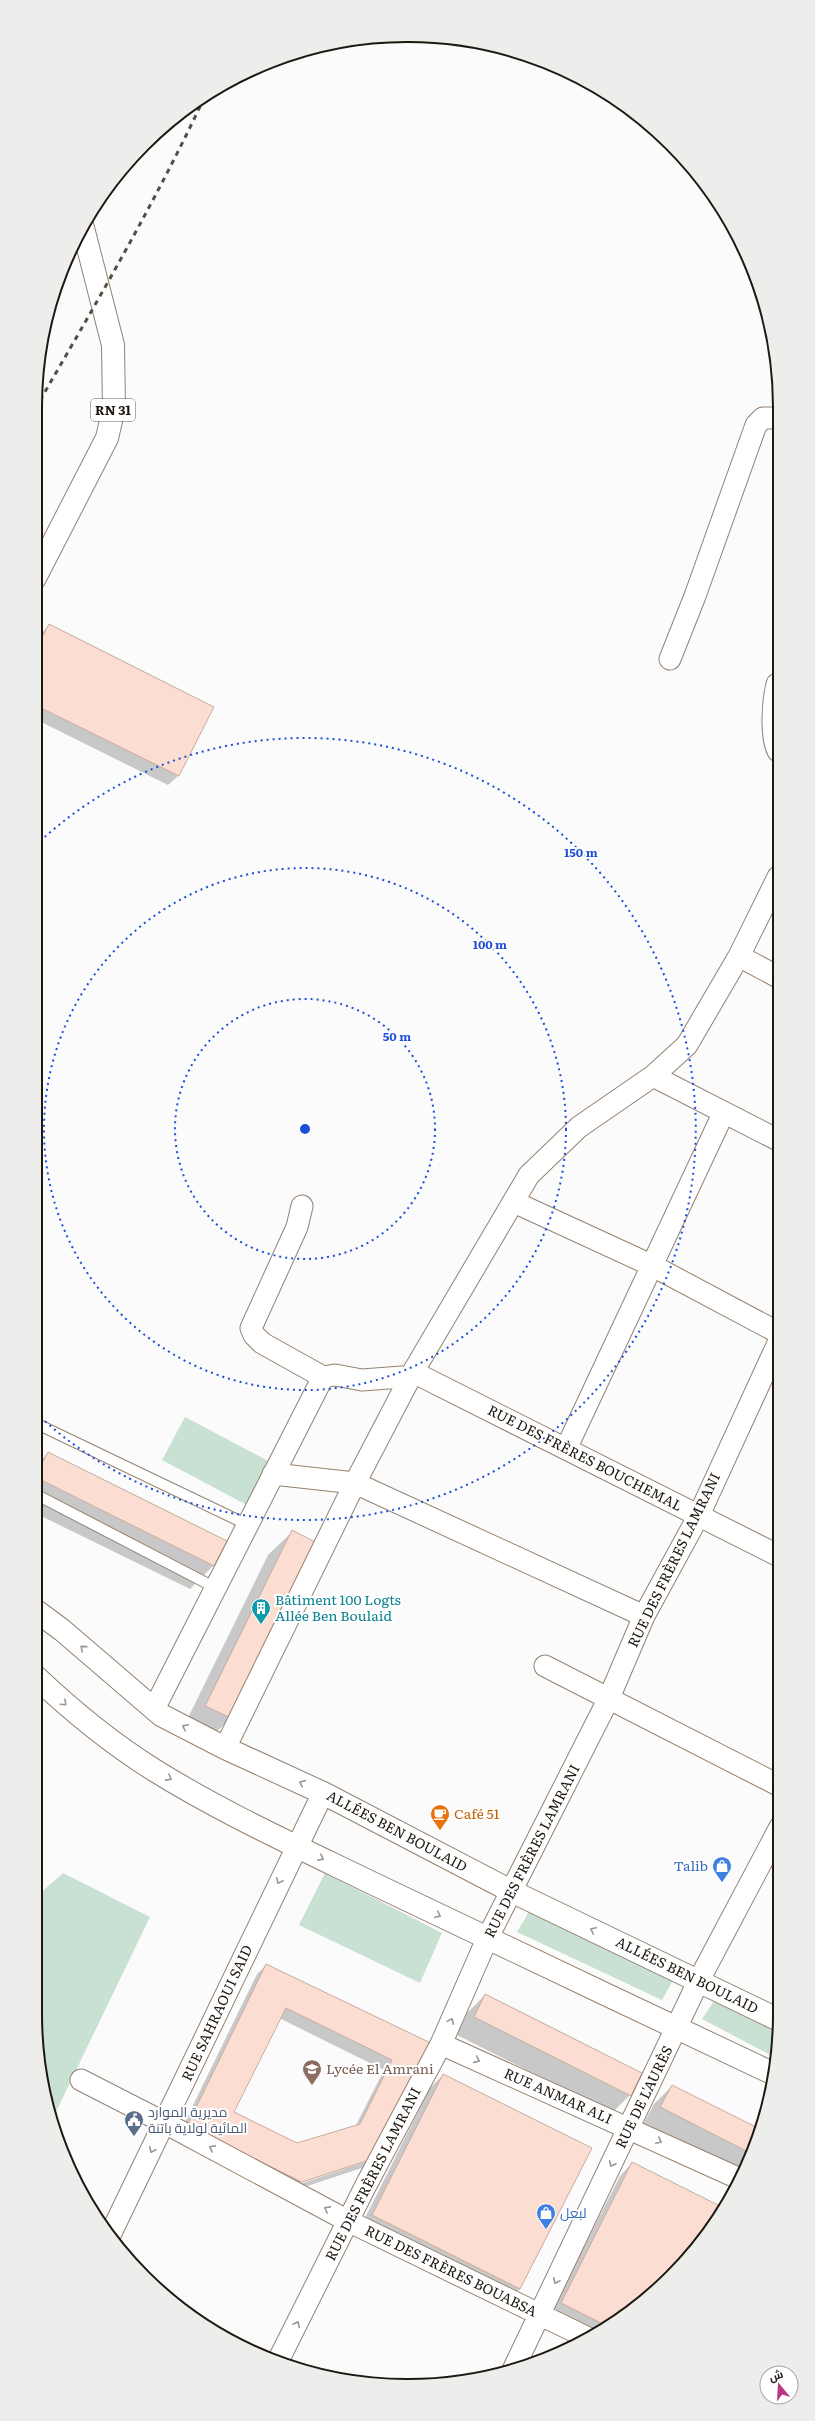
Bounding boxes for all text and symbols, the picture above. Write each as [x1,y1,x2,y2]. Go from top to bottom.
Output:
road number: RN 31 [91,399,135,421]
text: 150 m [564,843,598,861]
text: 100 m [473,935,507,953]
text: 50 m [383,1027,411,1045]
centre of rings [298,1122,312,1136]
street label: RUE DES FRÈRES BOUCHEMAL [485,1399,686,1515]
street label: RUE DES FRÈRES LAMRANI [622,1469,724,1650]
place label: Bâtiment 100 Logts Allée Ben Boulaid [275,1589,401,1625]
building icon: Bâtiment 100 Logts Allée Ben Boulaid [250,1597,272,1625]
one-way arrow [80,1646,87,1653]
one-way arrow [59,1698,66,1705]
one-way arrow [182,1725,189,1732]
street label: RUE DES FRÈRES LAMRANI [479,1760,584,1941]
one-way arrow [165,1774,172,1781]
one-way arrow [299,1780,306,1788]
street label: ALLÉES BEN BOULAID [324,1785,472,1876]
cafe icon: Café 51 [429,1803,451,1831]
place label: Café 51 [454,1803,500,1823]
one-way arrow [317,1853,325,1861]
place label: Talib [674,1855,708,1875]
shop icon: Talib [711,1855,733,1883]
one-way arrow [276,1877,284,1884]
one-way arrow [434,1910,441,1918]
one-way arrow [590,1927,597,1935]
street label: ALLÉES BEN BOULAID [613,1931,762,2018]
street label: RUE SAHRAOUI SAID [176,1941,257,2084]
one-way arrow [446,2018,454,2025]
street label: RUE DE L'AURÈS [610,2042,677,2151]
one-way arrow [473,2055,480,2063]
school or university icon: Lycée El Amrani [301,2058,323,2086]
place label: Lycée El Amrani [326,2058,434,2078]
street label: RUE ANMAR ALI [501,2062,616,2128]
street label: RUE DES FRÈRES LAMRANI [320,2083,425,2264]
place label: مديرية الموارد المائية لولاية باتنة [148,2101,247,2137]
public building icon: مديرية الموارد المائية لولاية باتنة [123,2109,145,2137]
one-way arrow [655,2136,663,2144]
one-way arrow [209,2145,216,2153]
one-way arrow [149,2146,157,2154]
one-way arrow [609,2159,617,2167]
shop icon: لبعل [535,2202,557,2230]
place label: لبعل [560,2202,587,2222]
one-way arrow [324,2207,331,2214]
street label: RUE DES FRÈRES BOUABSA [362,2220,541,2321]
one-way arrow [553,2277,561,2284]
one-way arrow [292,2320,299,2328]
north arrow [759,2365,799,2405]
text: ش [766,2365,785,2384]

